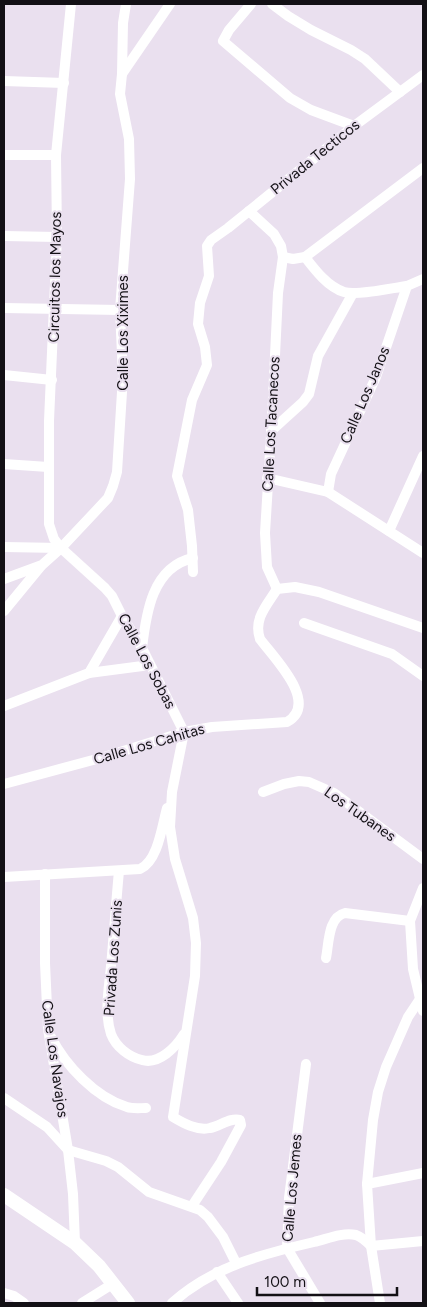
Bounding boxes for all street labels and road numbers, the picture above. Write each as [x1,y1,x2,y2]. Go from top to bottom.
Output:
street label: Privada Tecticos [267,116,363,198]
street label: Circuitos los Mayos [45,212,65,342]
street label: Calle Los Xiximes [114,275,132,391]
street label: Calle Los Janos [336,344,394,446]
street label: Calle Los Tacanecos [258,356,284,492]
street label: Calle Los Sobas [114,610,180,712]
street label: Calle Los Cahitas [91,720,207,768]
street label: Los Tubanes [321,783,399,845]
street label: Privada Los Zunis [100,899,126,1017]
street label: Calle Los Navajos [38,999,72,1119]
street label: Calle Los Jemes [278,1133,306,1243]

